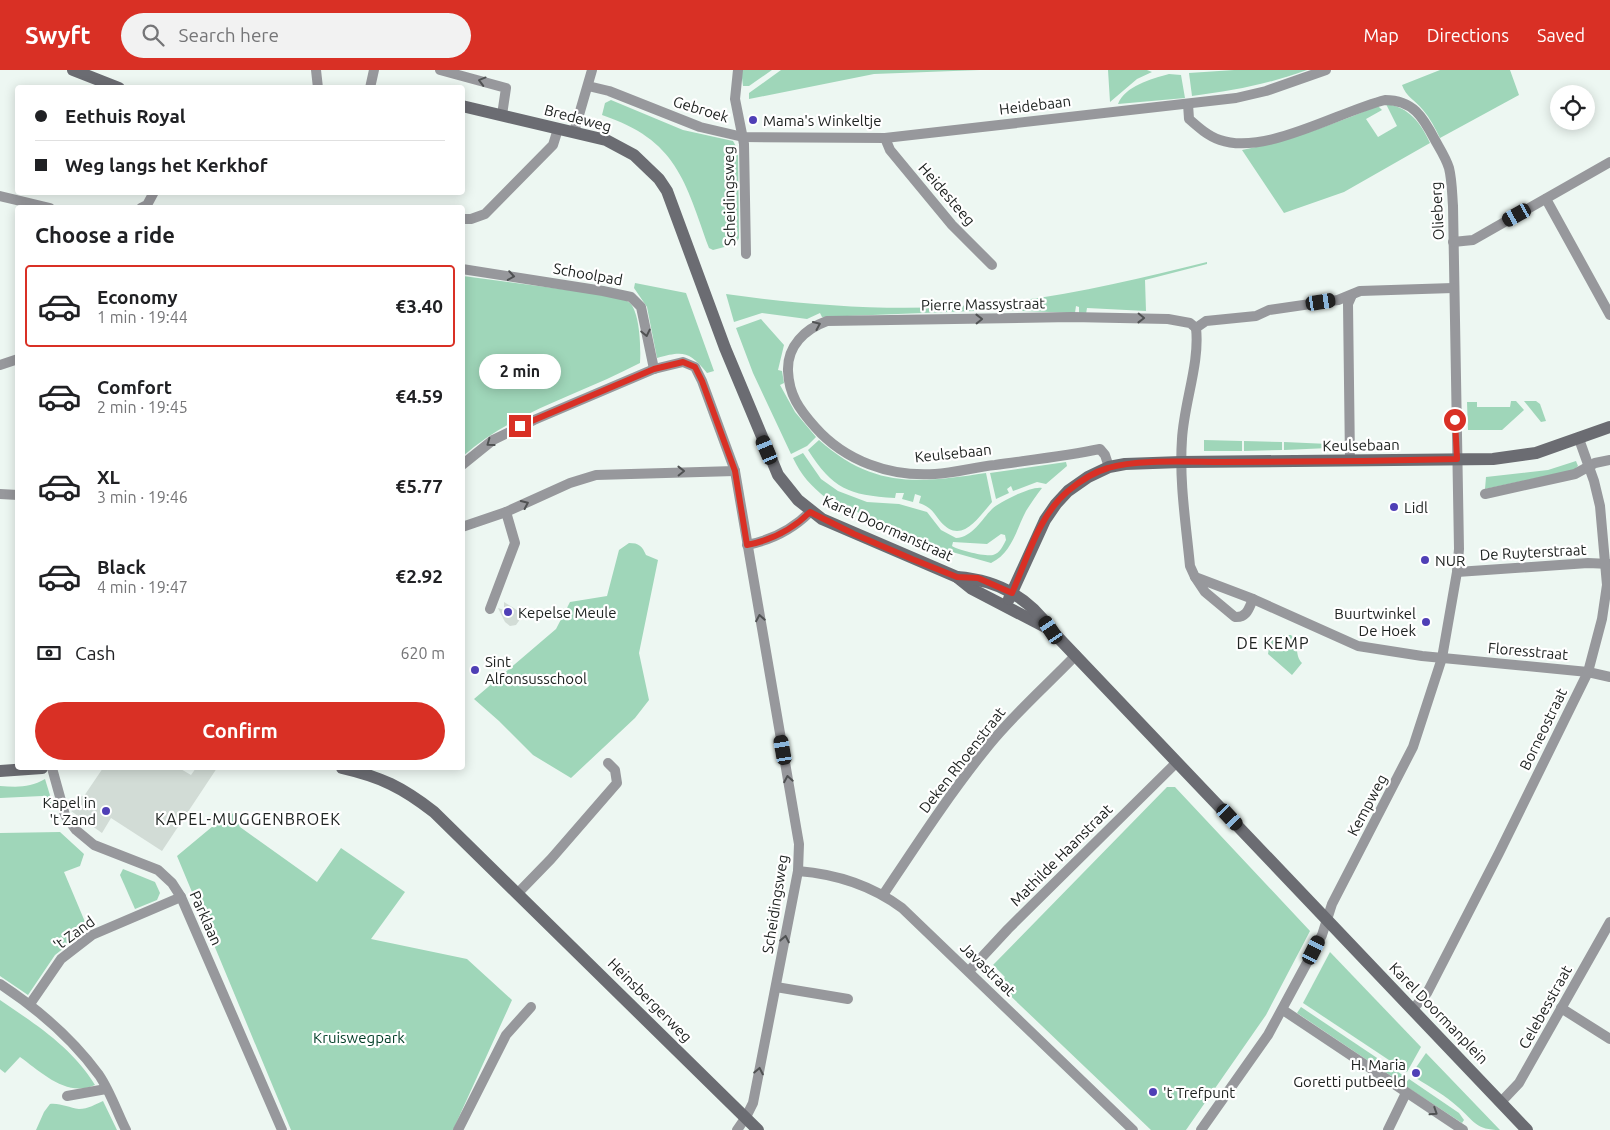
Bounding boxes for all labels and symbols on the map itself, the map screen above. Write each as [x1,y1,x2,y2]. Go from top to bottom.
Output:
one-way arrow [478,77,486,87]
street label: Gebroek [671,92,731,126]
street label: Heidebaan [998,92,1072,118]
street label: Bredeweg [542,101,614,135]
place label: Mama's Winkeltje [763,112,881,129]
marker: Mama's Winkeltje [747,114,759,126]
street label: Scheidingsweg [720,146,738,246]
street label: Heidesteeg [915,159,979,229]
street label: Olieberg [1427,181,1447,241]
car [1500,201,1533,229]
street label: Schoolpad [552,260,624,288]
one-way arrow [506,270,515,280]
car [1305,292,1336,312]
street label: Pierre Massystraat [921,294,1045,314]
one-way arrow [975,313,983,324]
one-way arrow [1138,313,1145,323]
one-way arrow [812,321,821,332]
one-way arrow [640,329,651,338]
callout: 2 min [479,354,561,388]
route start [1444,409,1466,431]
route end [509,415,531,437]
car [754,433,779,467]
street label: Keulsebaan [1322,436,1400,454]
one-way arrow [486,437,495,446]
street label: Keulsebaan [914,441,992,465]
one-way arrow [678,466,685,476]
street label: Karel Doormanstraat [820,492,956,564]
place label: Lidl [1404,499,1428,516]
one-way arrow [519,500,528,510]
marker: Lidl [1388,501,1400,513]
street label: De Ruyterstraat [1479,541,1587,563]
place label: NUR [1435,552,1465,569]
marker: NUR [1419,554,1431,566]
place label: Kepelse Meule [518,604,617,621]
place label: Buurtwinkel De Hoek [1334,605,1416,639]
marker: Kepelse Meule [502,606,514,618]
car [1036,613,1065,647]
one-way arrow [755,614,765,623]
marker: Buurtwinkel De Hoek [1420,616,1432,628]
district label: DE KEMP [1236,634,1310,652]
street label: Floresstraat [1487,639,1569,663]
place label: Sint Alfonsusschool [485,653,587,687]
marker: Sint Alfonsusschool [469,664,481,676]
street label: Borneostraat [1516,685,1570,773]
street label: Deken Rhoenstraat [915,704,1009,816]
car [773,734,792,766]
street label: Kempweg [1344,771,1390,839]
one-way arrow [783,774,793,783]
place label: Kapel in 't Zand [43,794,96,828]
street label: Mathilde Haanstraat [1007,800,1116,909]
car [1214,801,1245,833]
marker: Kapel in 't Zand [100,805,112,817]
district label: KAPEL-MUGGENBROEK [155,810,341,828]
street label: Scheidingsweg [759,853,791,955]
street label: Parklaan [186,888,226,948]
street label: 't Zand [50,912,98,954]
car [1300,933,1327,967]
one-way arrow [779,934,790,943]
street label: Javastraat [957,939,1019,999]
street label: Heinsbergerweg [605,955,695,1045]
street label: Karel Doormanplein [1386,959,1492,1067]
street label: Celebesstraat [1515,962,1575,1052]
park label: Kruiswegpark [313,1029,405,1046]
place label: H. Maria Goretti putbeeld [1293,1056,1406,1090]
one-way arrow [753,1066,764,1075]
marker: H. Maria Goretti putbeeld [1410,1067,1422,1079]
place label: 't Trefpunt [1163,1084,1235,1101]
marker: 't Trefpunt [1147,1086,1159,1098]
one-way arrow [1429,1105,1438,1115]

